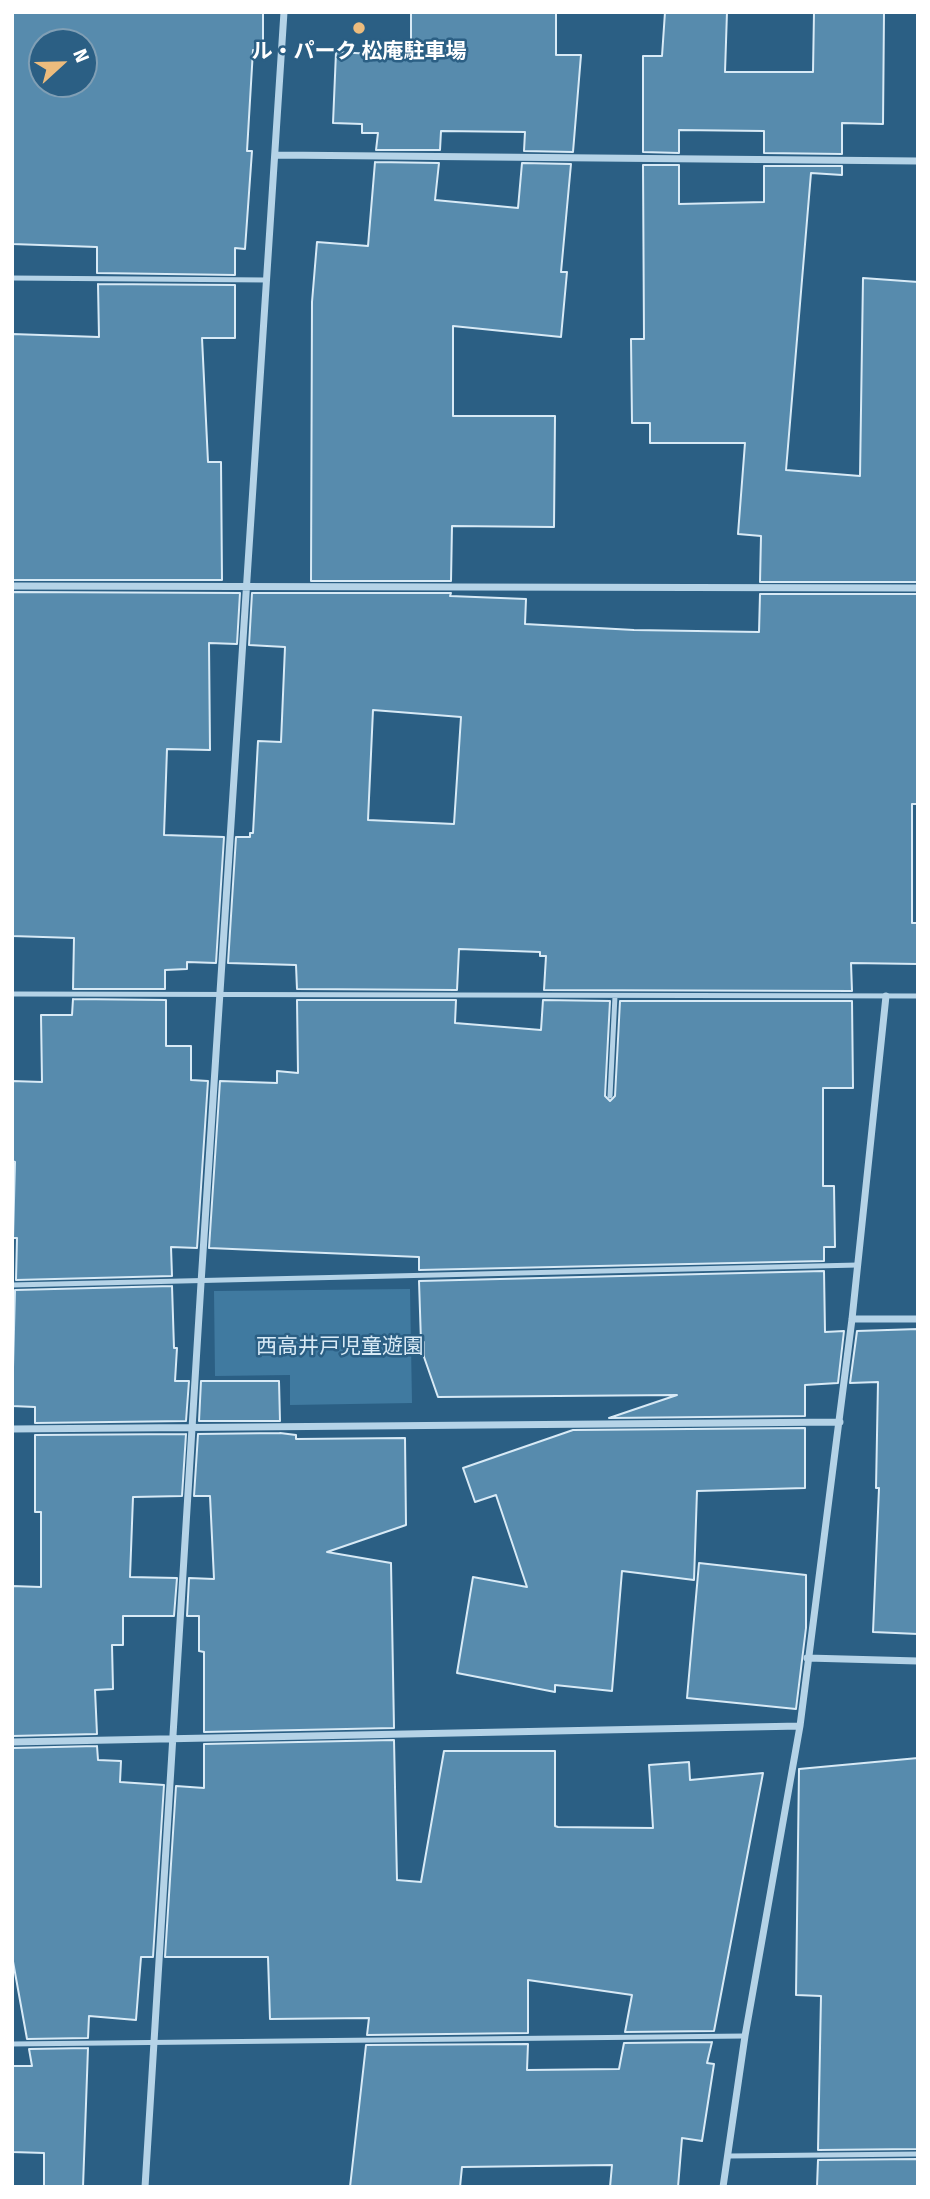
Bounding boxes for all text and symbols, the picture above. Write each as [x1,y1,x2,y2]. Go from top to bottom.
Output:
marker: ル・パーク 松庵駐車場 [351,20,367,36]
north arrow [28,28,98,98]
place label: ル・パーク 松庵駐車場 [252,39,466,65]
text: N [68,46,94,66]
park label: 西高井戸児童遊園 [256,1334,424,1360]

